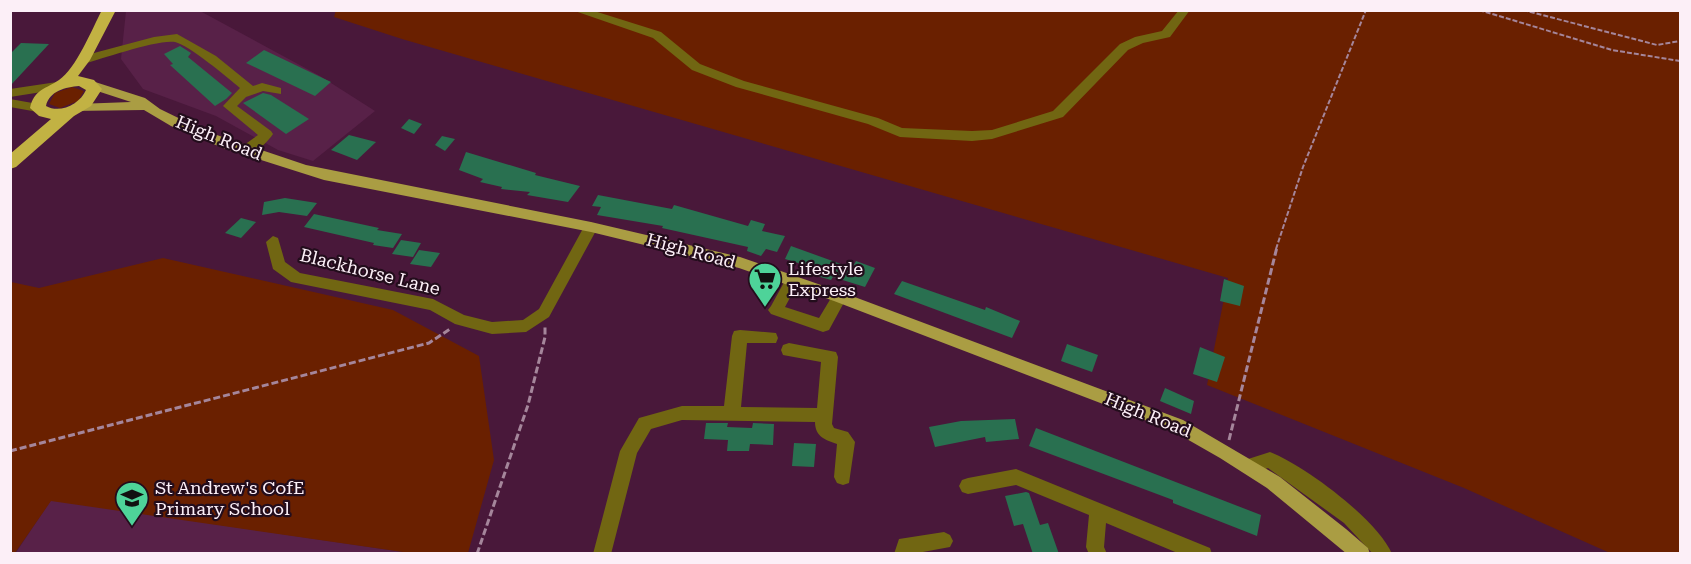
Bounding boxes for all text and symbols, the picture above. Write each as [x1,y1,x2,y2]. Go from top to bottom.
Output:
street label: High Road [173,111,266,165]
street label: High Road [644,229,738,273]
street label: Blackhorse Lane [298,244,443,299]
place label: Lifestyle Express [788,258,863,300]
supermarket icon: Lifestyle Express [747,261,783,308]
street label: High Road [1102,388,1195,442]
place label: St Andrew's CofE Primary School [155,477,305,519]
school or university icon: St Andrew's CofE Primary School [114,480,150,527]

